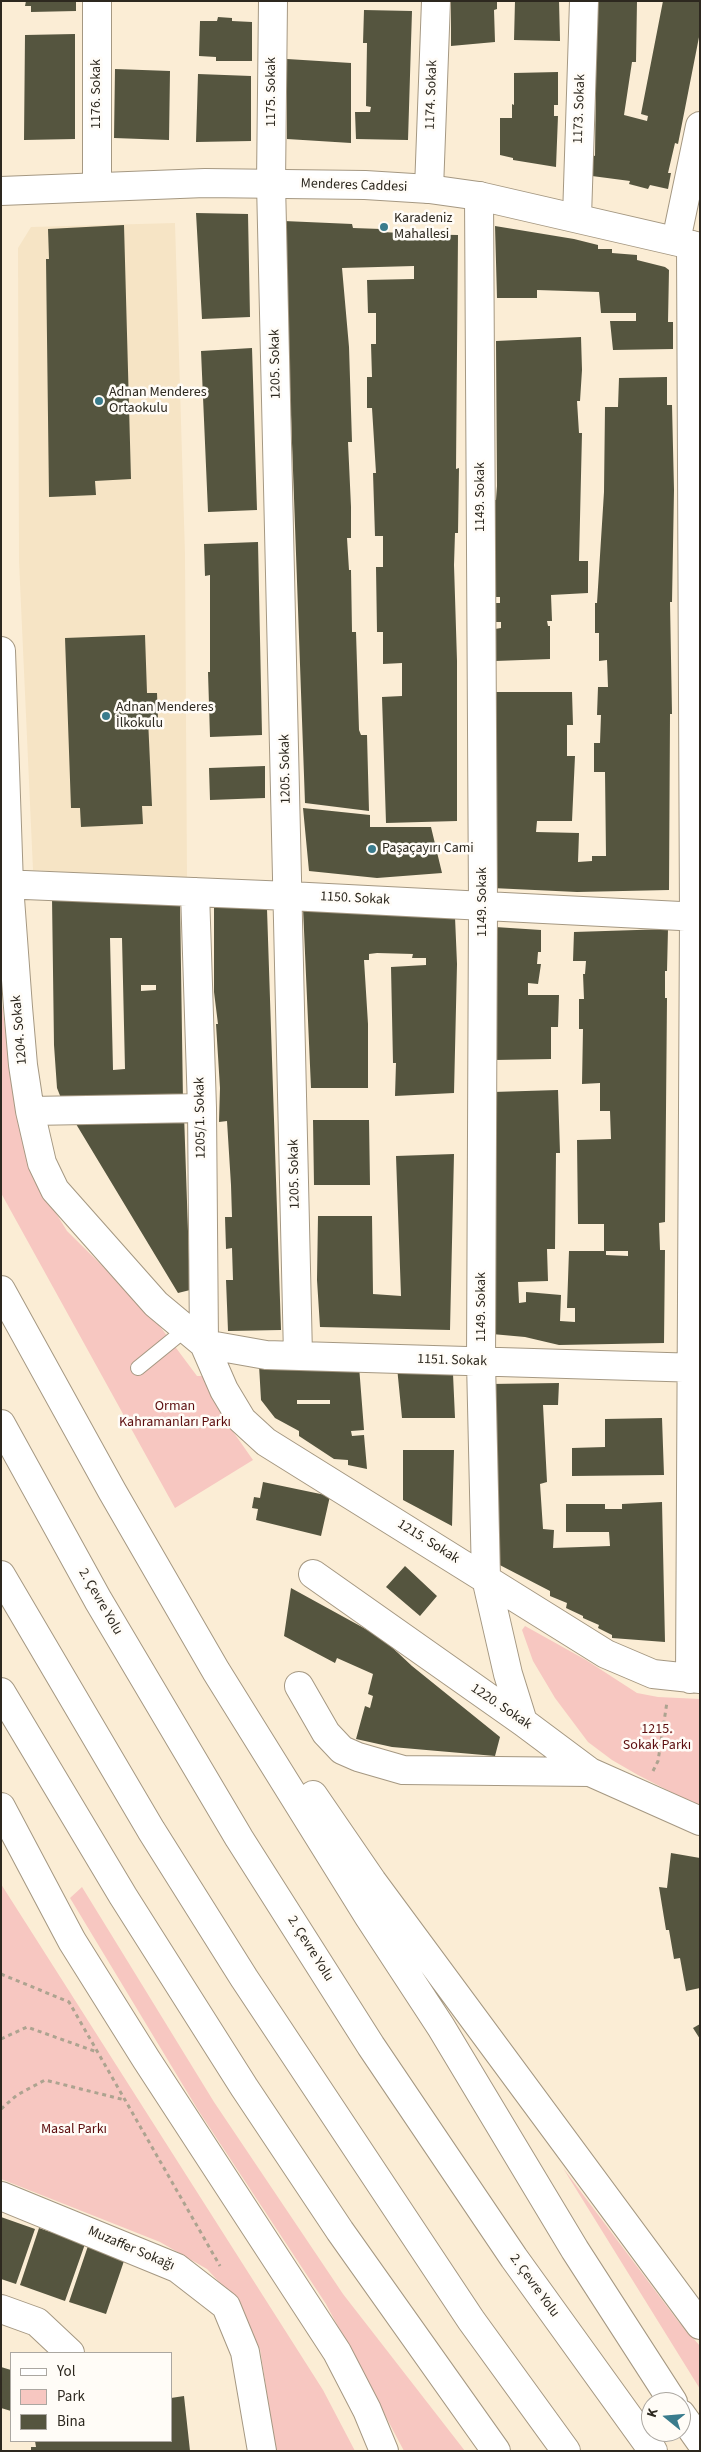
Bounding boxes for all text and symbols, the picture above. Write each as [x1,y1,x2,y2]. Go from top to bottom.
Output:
street label: 1175. Sokak [264,57,280,127]
street label: 1176. Sokak [89,59,105,129]
street label: 1174. Sokak [422,60,442,130]
street label: 1173. Sokak [570,74,590,144]
street label: Menderes Caddesi [300,176,408,196]
place label: Karadeniz Mahallesi [394,211,453,243]
marker: Karadeniz Mahallesi [378,221,390,233]
street label: 1205. Sokak [267,329,285,399]
place label: Adnan Menderes Ortaokulu [109,385,207,418]
marker: Adnan Menderes Ortaokulu [93,395,105,407]
street label: 1149. Sokak [473,462,489,532]
place label: Adnan Menderes İlkokulu [116,700,214,732]
marker: Adnan Menderes İlkokulu [100,710,112,722]
street label: 1205. Sokak [277,734,295,804]
place label: Paşaçayırı Cami [382,841,474,857]
marker: Paşaçayırı Cami [366,843,378,855]
street label: 1149. Sokak [475,867,491,937]
street label: 1150. Sokak [320,889,390,909]
street label: 1204. Sokak [9,994,31,1066]
street label: 1205/1. Sokak [192,1077,210,1159]
street label: 1205. Sokak [286,1139,304,1209]
street label: 1149. Sokak [474,1272,490,1342]
street label: 1151. Sokak [417,1351,487,1371]
park label: Orman Kahramanları Parkı [119,1399,231,1431]
street label: 1215. Sokak [394,1516,462,1568]
street label: 2. Çevre Yolu [74,1566,126,1638]
street label: 1220. Sokak [467,1680,535,1734]
park label: 1215. Sokak Parkı [623,1722,691,1754]
street label: 2. Çevre Yolu [283,1913,337,1985]
park label: Masal Parkı [41,2122,107,2138]
street label: Muzaffer Sokağı [85,2223,177,2275]
street label: 2. Çevre Yolu [505,2251,563,2321]
legend [10,2352,172,2442]
text: Yol [57,2361,75,2382]
text: Park [57,2386,85,2407]
north arrow [641,2392,691,2442]
text: K [642,2406,663,2420]
text: Bina [57,2411,85,2432]

